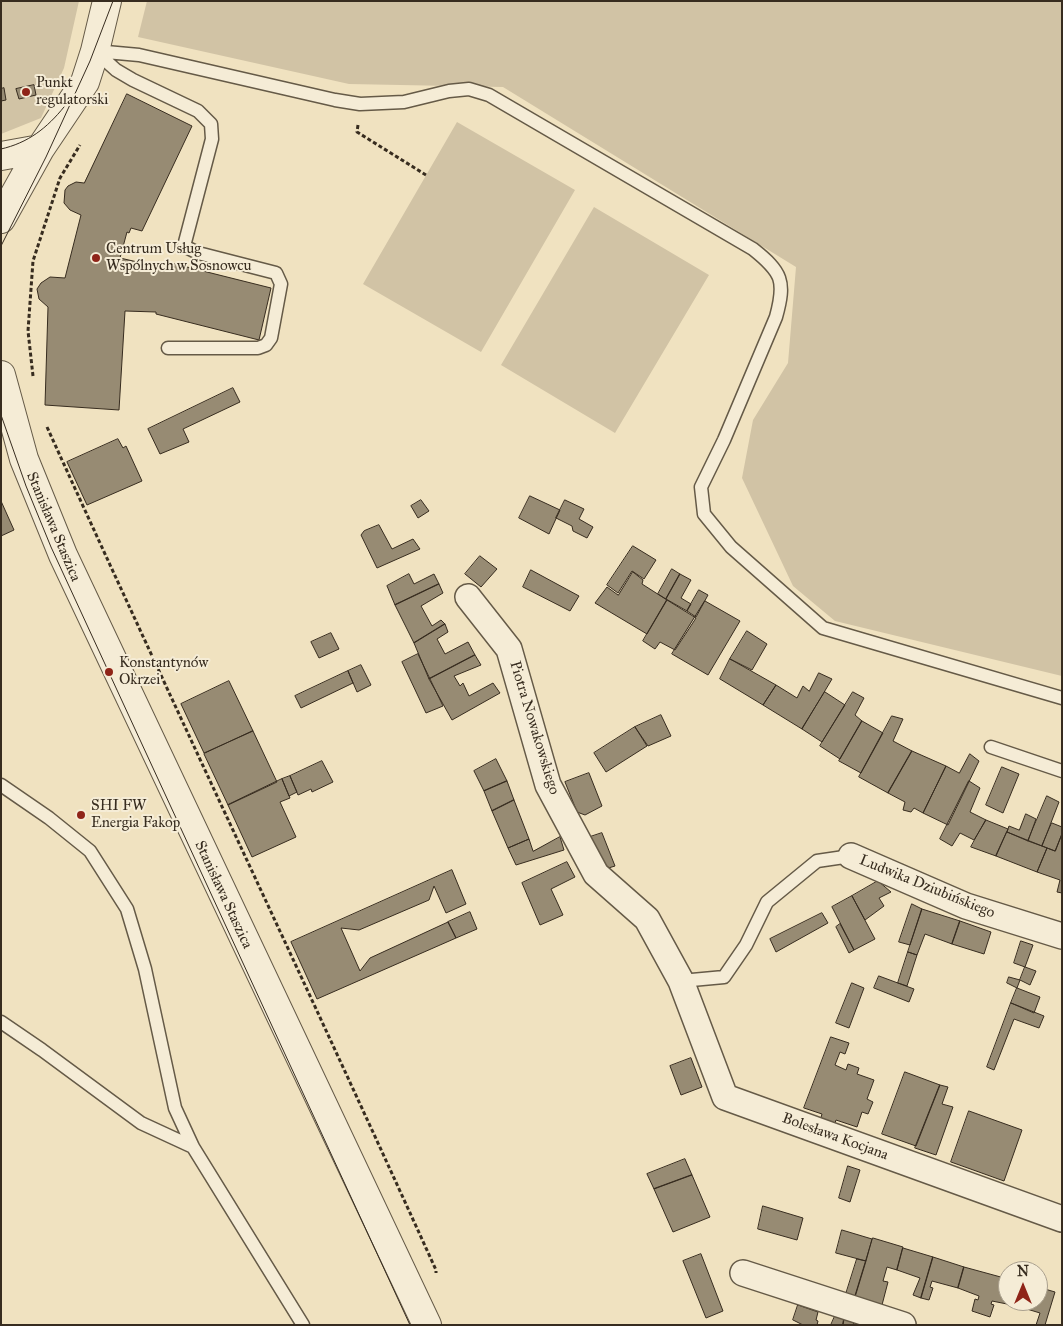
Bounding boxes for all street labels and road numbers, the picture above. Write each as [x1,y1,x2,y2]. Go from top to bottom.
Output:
street label: Stanisława Staszica [22,470,84,584]
street label: Piotra Nowakowskiego [505,659,563,797]
street label: Stanisława Staszica [190,838,256,952]
street label: Ludwika Dziubińskiego [857,852,997,922]
street label: Bolesława Kocjana [779,1109,891,1165]

